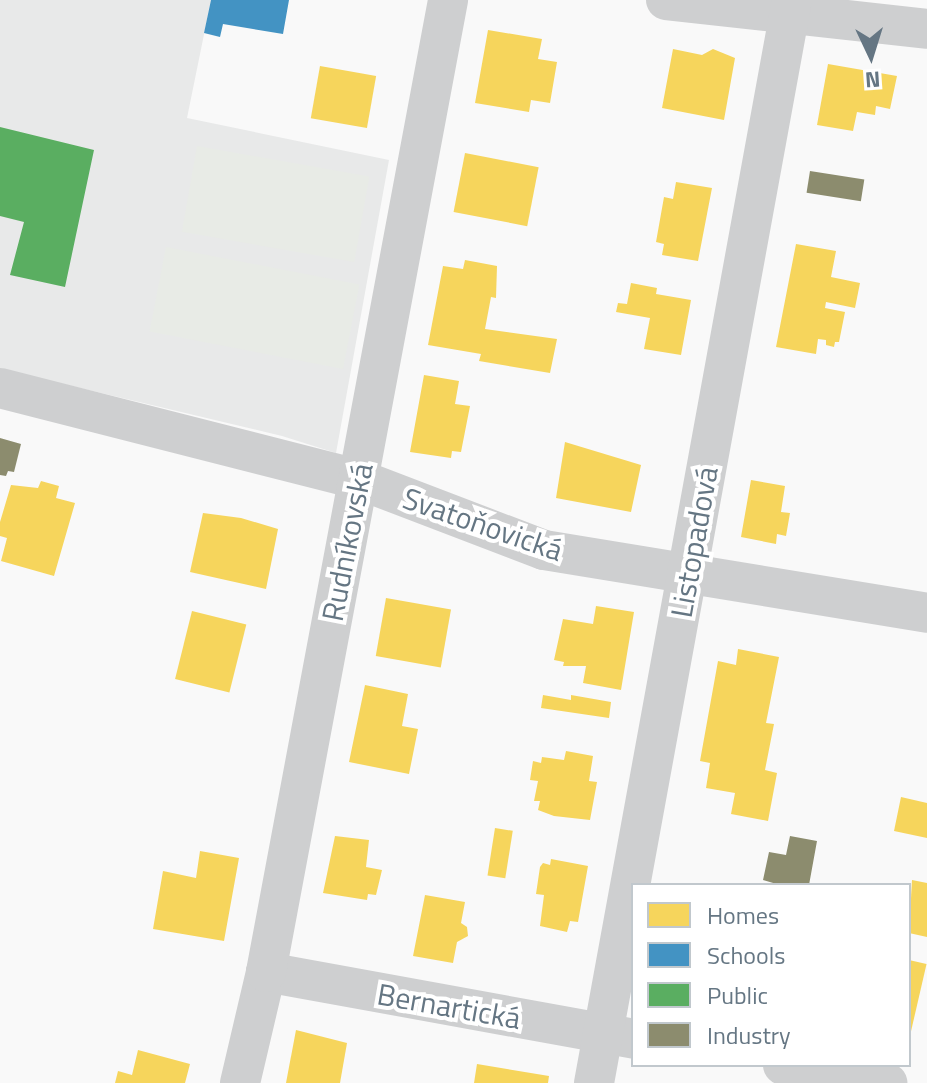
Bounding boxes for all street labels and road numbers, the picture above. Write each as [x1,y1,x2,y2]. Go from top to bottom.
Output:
street label: Rudníkovská [314,460,380,624]
street label: Listopadová [663,464,725,620]
street label: Svatoňovická [398,480,568,568]
street label: Bernartická [374,976,524,1036]

